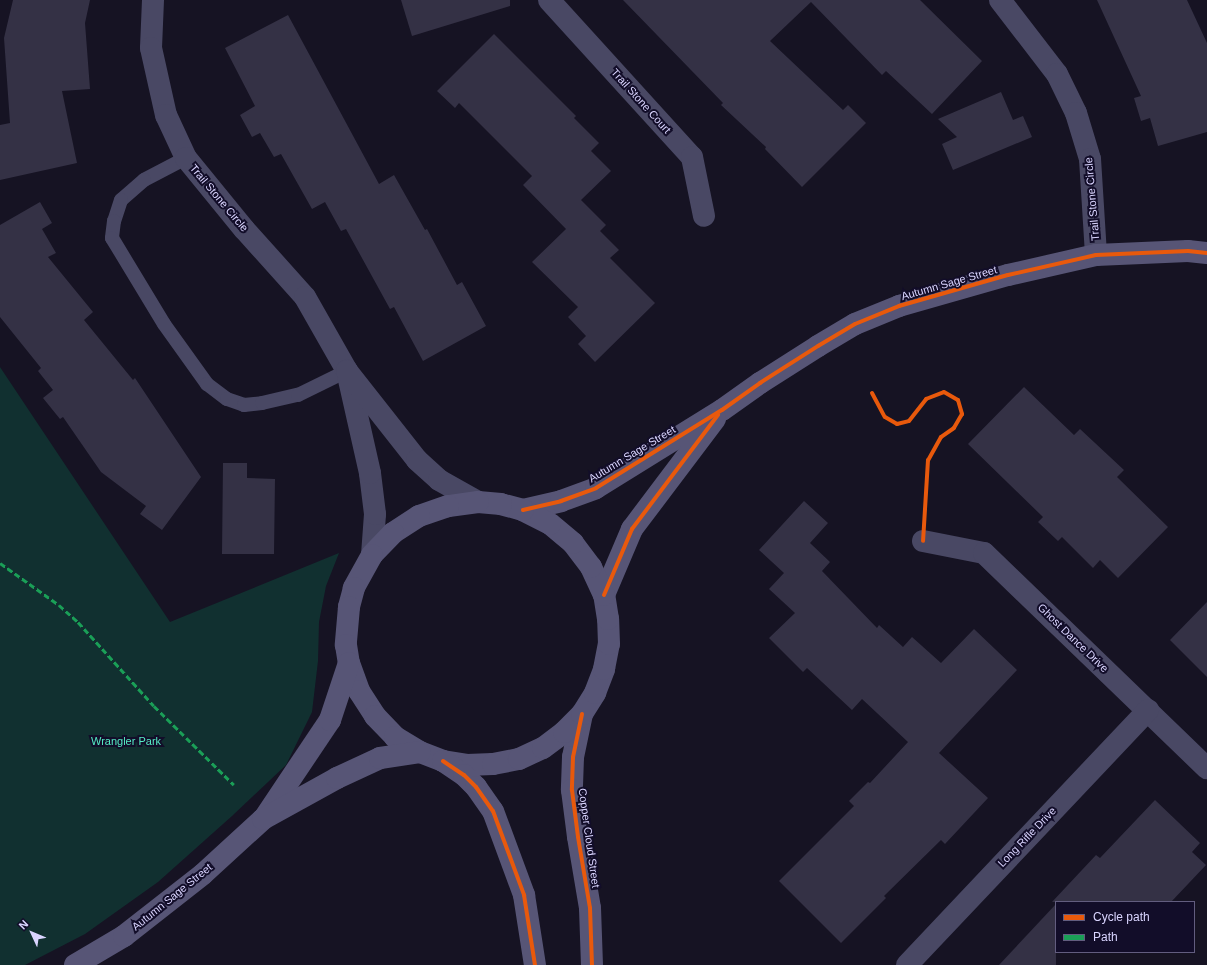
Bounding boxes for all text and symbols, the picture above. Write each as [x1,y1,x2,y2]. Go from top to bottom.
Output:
street label: Trail Stone Court [608,66,674,136]
street label: Trail Stone Circle [1082,157,1102,241]
street label: Trail Stone Circle [187,162,251,234]
street label: Autumn Sage Street [900,263,998,303]
street label: Autumn Sage Street [586,423,678,485]
street label: Ghost Dance Drive [1035,601,1111,675]
park label: Wrangler Park [91,734,161,748]
street label: Copper Cloud Street [575,787,603,889]
street label: Long Rifle Drive [995,804,1059,870]
street label: Autumn Sage Street [129,861,215,933]
legend [1055,901,1195,953]
text: Cycle path [1093,910,1150,924]
north arrow [12,913,52,953]
text: N [16,918,30,932]
text: Path [1093,930,1118,944]

